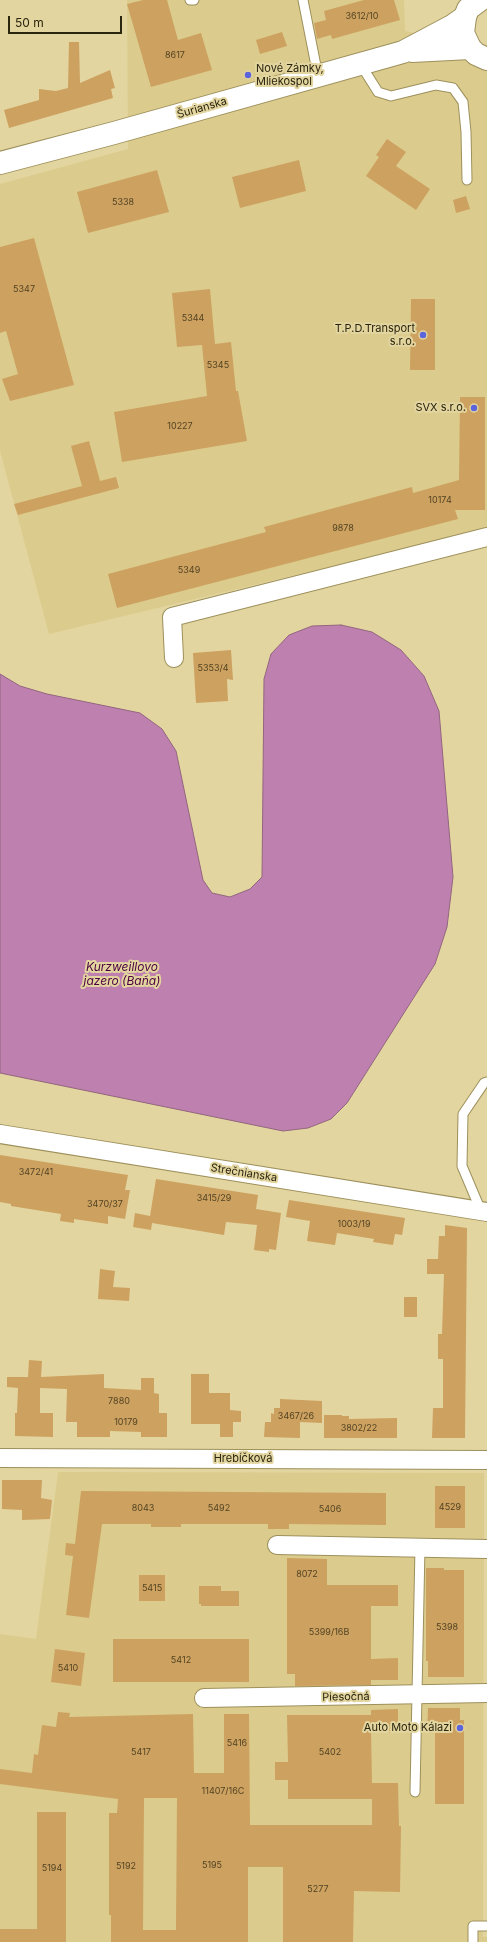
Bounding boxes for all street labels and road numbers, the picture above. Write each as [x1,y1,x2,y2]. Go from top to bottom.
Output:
street label: Šurianska [176,95,228,121]
street label: Strečnianska [210,1161,278,1185]
street label: Hrebíčková [214,1452,272,1466]
street label: Piesočná [322,1690,370,1704]

